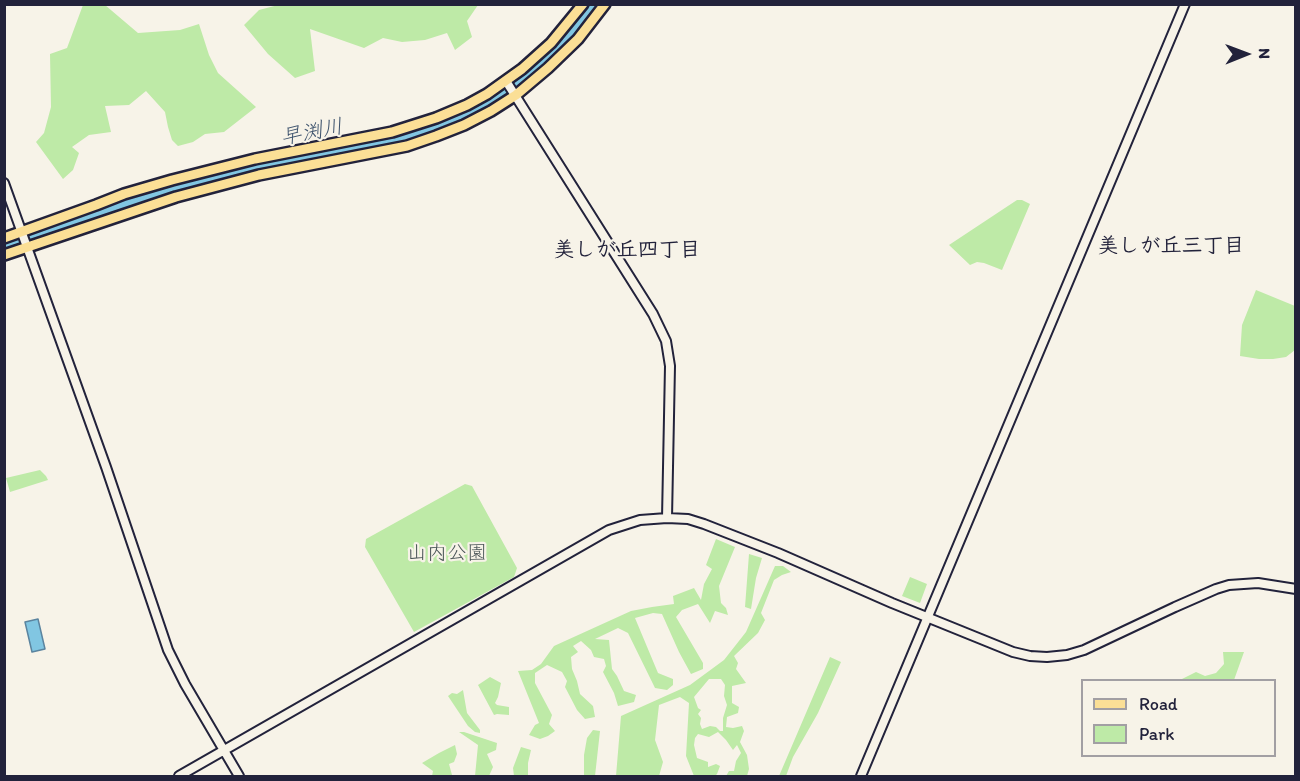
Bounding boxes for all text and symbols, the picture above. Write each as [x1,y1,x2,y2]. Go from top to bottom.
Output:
north arrow [1216,24,1276,84]
text: N [1255,48,1274,59]
water label: 早渕川 [279,115,345,151]
district label: 美しが丘三丁目 [1098,234,1244,260]
district label: 美しが丘四丁目 [554,238,700,264]
park label: 山内公園 [407,542,487,566]
legend [1081,679,1276,757]
text: Road [1139,693,1178,715]
text: Park [1139,723,1174,745]

